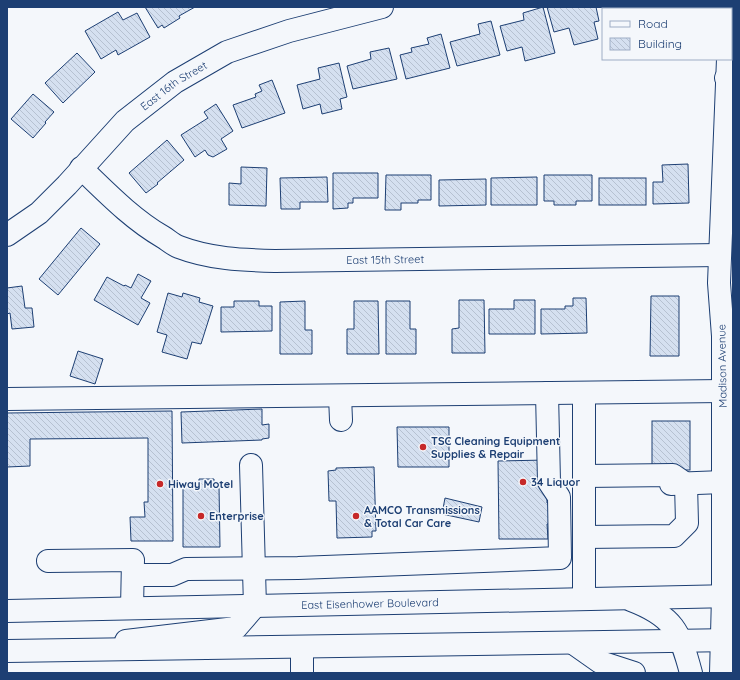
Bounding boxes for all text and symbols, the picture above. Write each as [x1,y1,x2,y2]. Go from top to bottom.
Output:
legend [602,8,732,60]
text: Road [638,16,668,31]
text: Building [638,36,682,51]
street label: East 16th Street [137,58,210,113]
street label: East 15th Street [346,252,425,267]
street label: Madison Avenue [714,324,730,408]
place label: TSC Cleaning Equipment Supplies & Repair [431,434,560,461]
marker: TSC Cleaning Equipment Supplies & Repair [418,442,428,452]
place label: 34 Liquor [531,475,580,489]
place label: Hiway Motel [168,477,233,491]
marker: 34 Liquor [518,477,528,487]
marker: Hiway Motel [155,479,165,489]
place label: AAMCO Transmissions & Total Car Care [364,503,480,530]
place label: Enterprise [209,509,264,523]
marker: Enterprise [196,511,206,521]
marker: AAMCO Transmissions & Total Car Care [351,511,361,521]
street label: East Eisenhower Boulevard [301,595,439,612]

